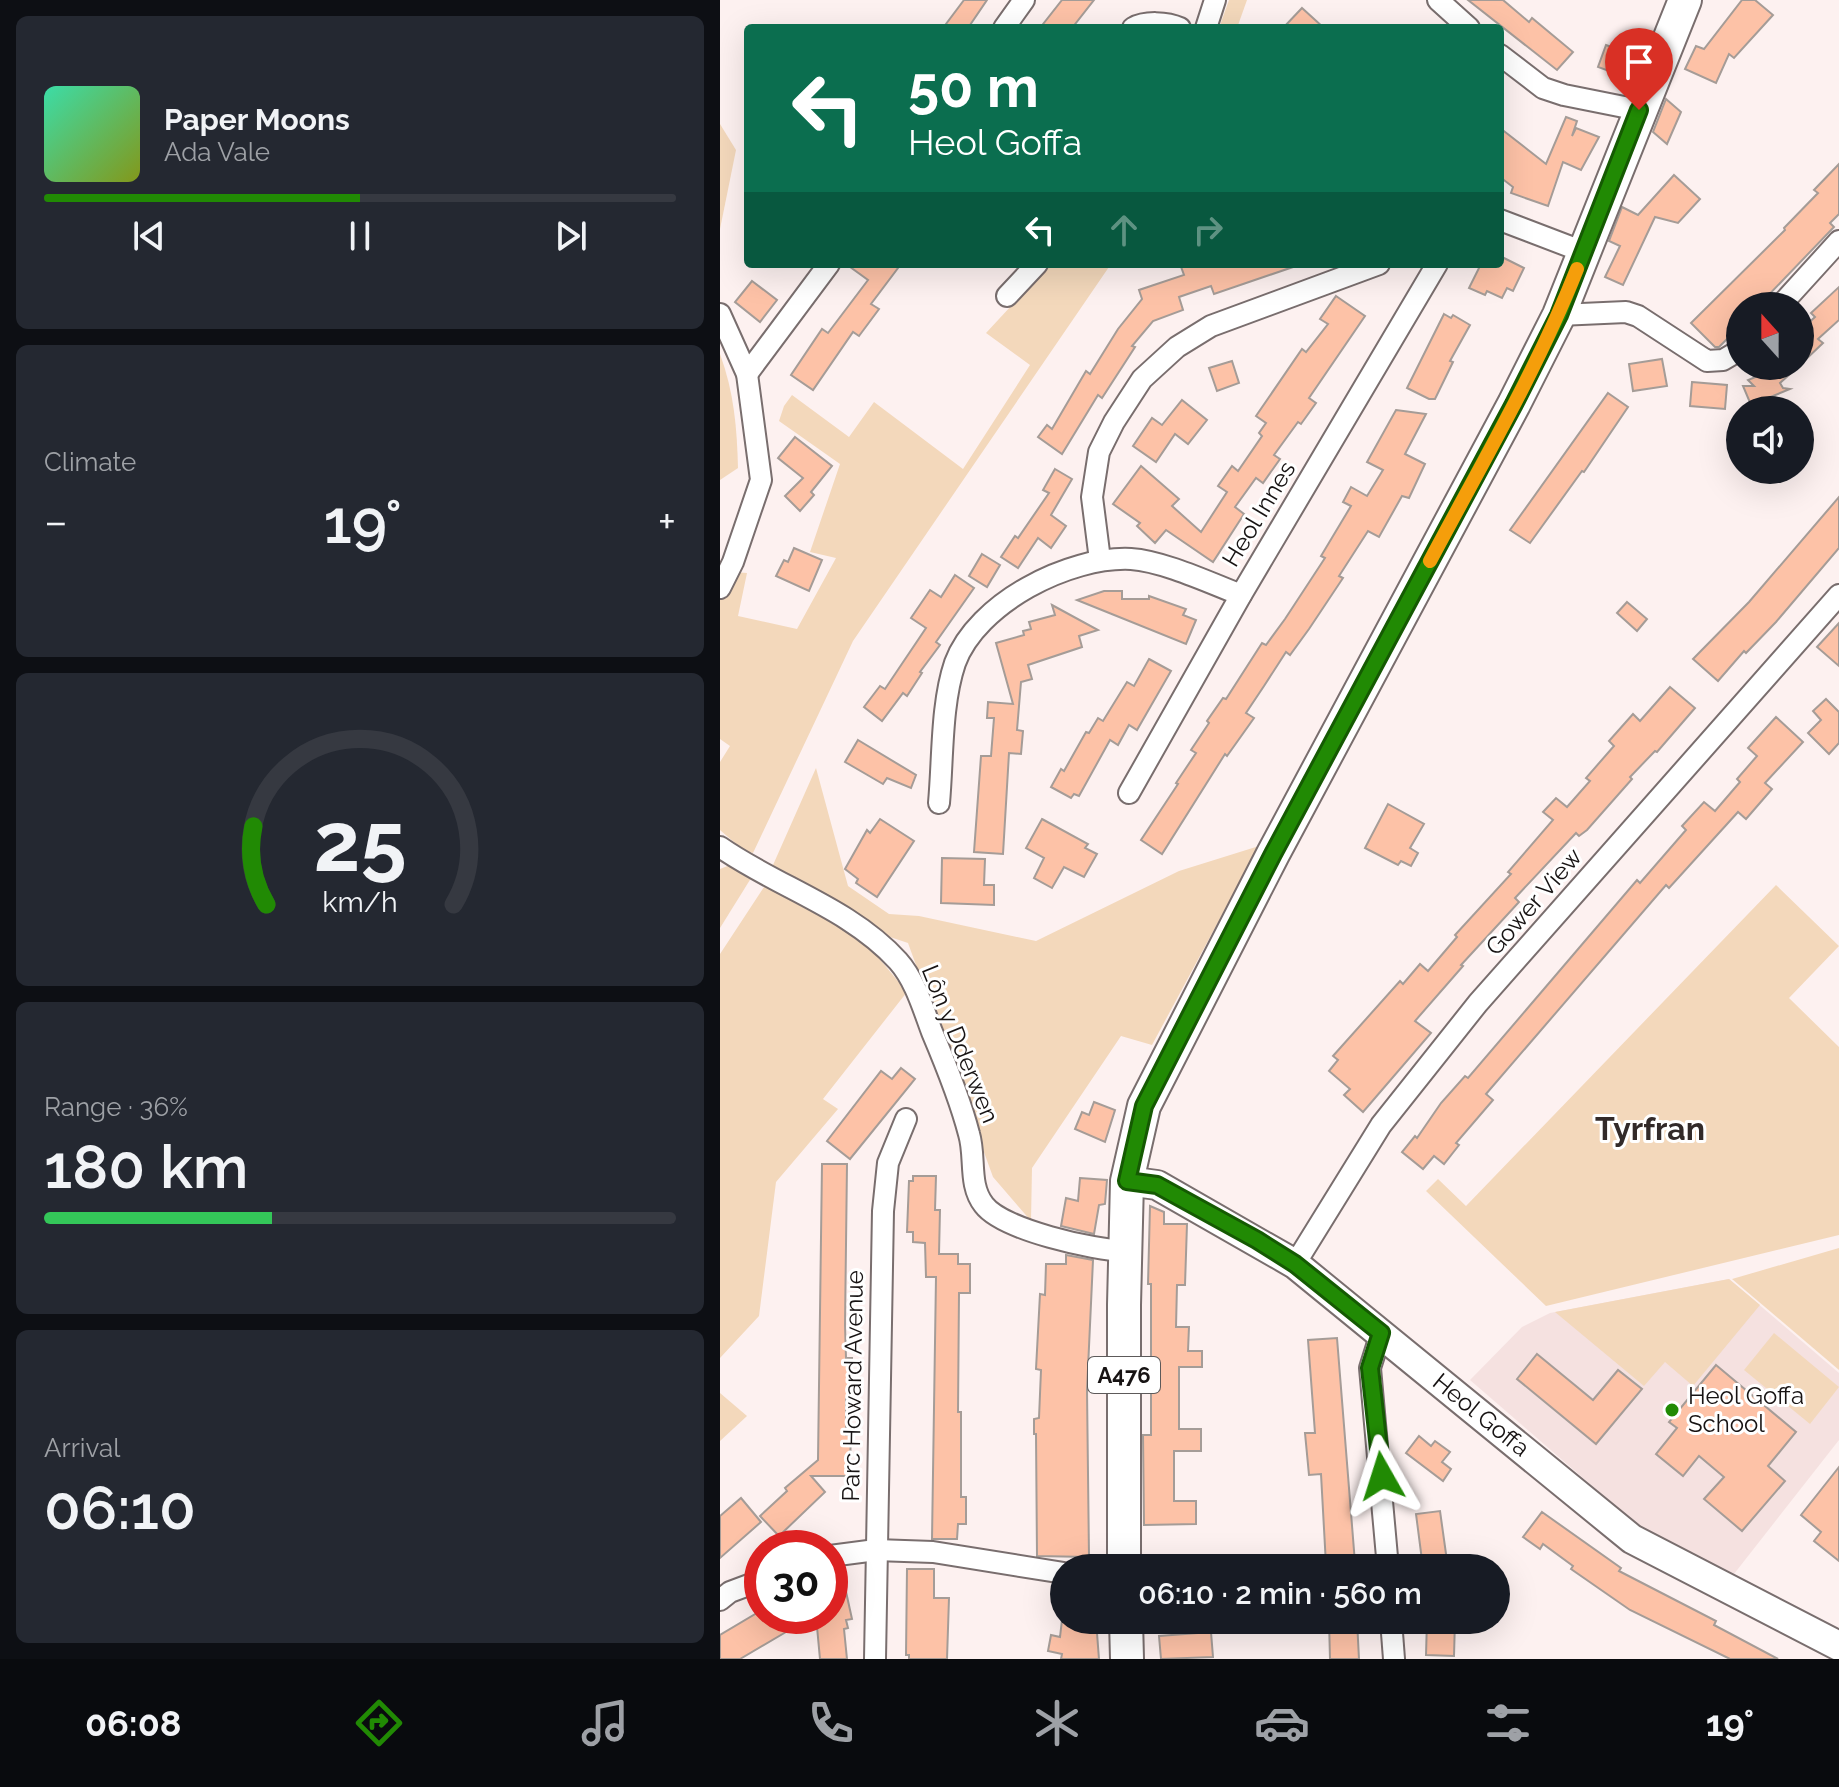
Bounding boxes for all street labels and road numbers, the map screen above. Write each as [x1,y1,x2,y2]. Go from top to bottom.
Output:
street label: Heol Innes [1216,456,1301,572]
street label: Gower View [1479,842,1588,961]
street label: Lôn y Dderwen [916,961,1005,1127]
street label: Parc Howard Avenue [836,1270,869,1502]
road number: A476 [1088,1357,1160,1393]
street label: Heol Goffa [1427,1367,1536,1462]

